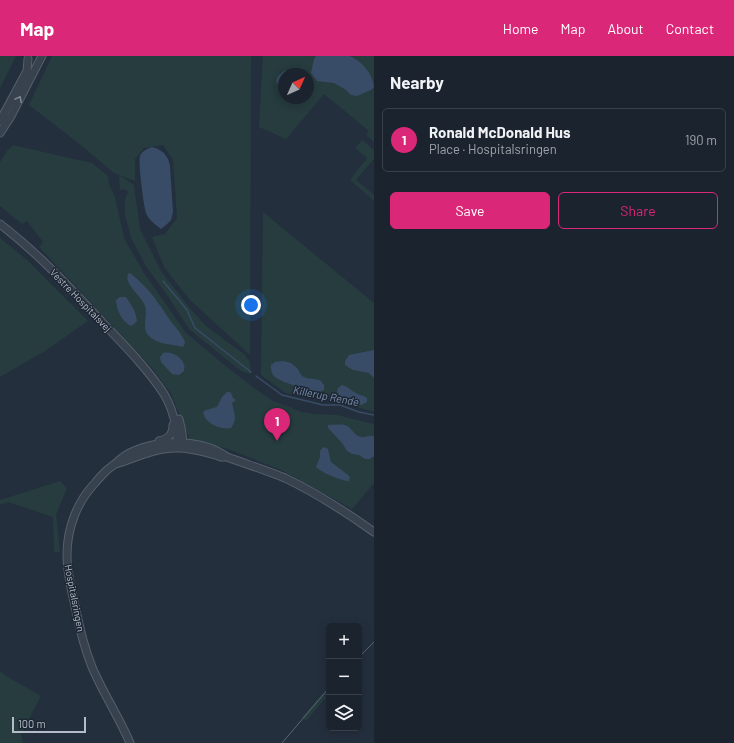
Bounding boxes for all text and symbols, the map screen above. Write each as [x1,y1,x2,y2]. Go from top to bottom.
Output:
text: Map [20,17,54,40]
text: Home [503,20,539,37]
text: Map [561,20,585,37]
text: About [607,20,644,37]
text: Contact [666,20,714,37]
north arrow [278,68,314,104]
text: Nearby [390,72,444,92]
one-way arrow [15,96,22,104]
text: Ronald McDonald Hus [429,123,571,141]
text: 1 [402,132,406,148]
text: 190 m [685,132,717,148]
text: Place · Hospitalsringen [429,141,557,157]
button: Save [390,192,550,229]
button: Share [558,192,718,229]
street label: Vestre Hospitalsvej [48,266,114,334]
your location [241,295,261,315]
water label: Killerup Rende [292,383,360,408]
pin: 1 [264,408,290,441]
street label: Hospitalsringen [63,563,87,633]
map controls [326,623,362,731]
button: + [326,623,362,659]
button: − [326,659,362,695]
button: layers [326,695,362,731]
scale bar [12,715,86,734]
text: 100 m [18,717,46,730]

